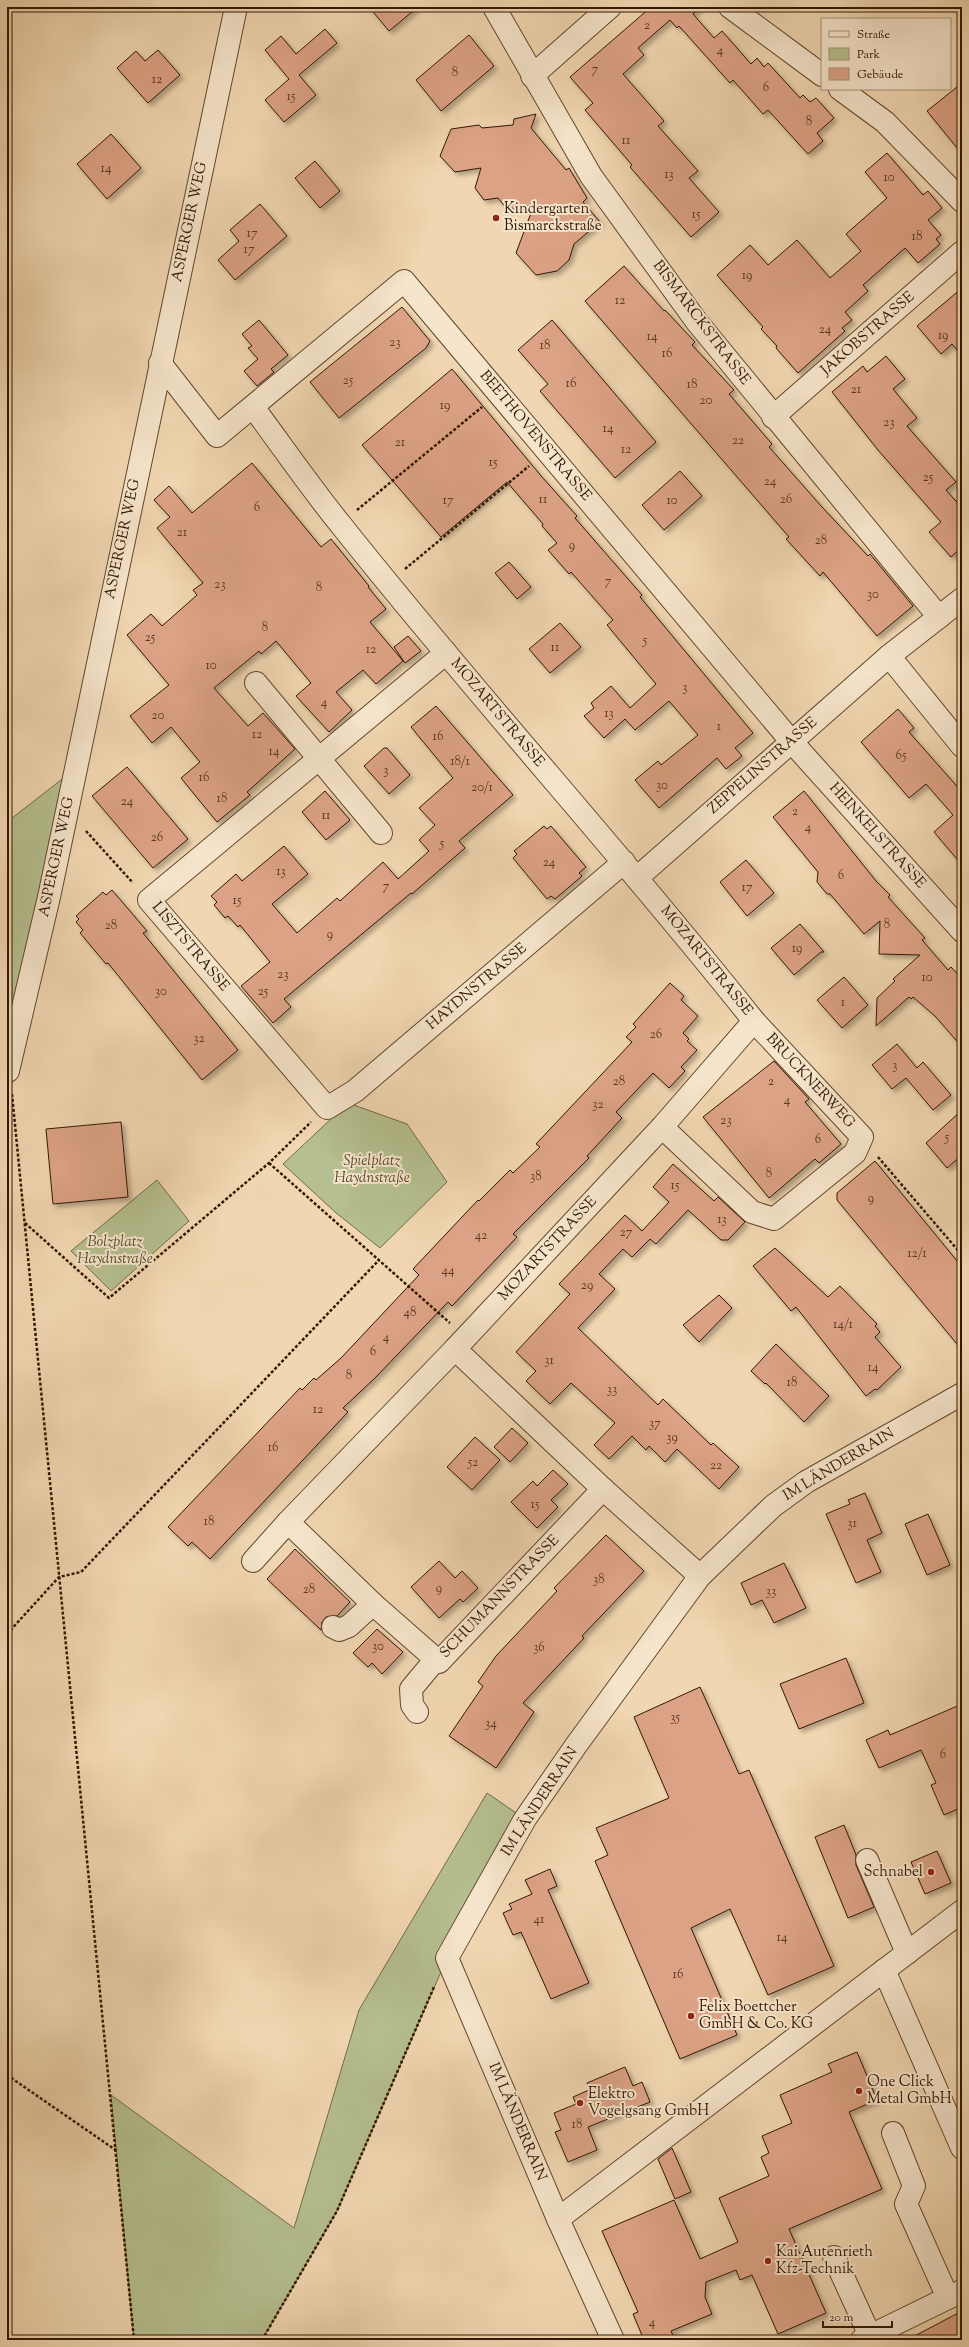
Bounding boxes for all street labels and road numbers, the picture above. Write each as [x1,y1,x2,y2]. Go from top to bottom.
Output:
street label: ASPERGER WEG [167,160,213,284]
street label: BISMARCKSTRASSE [647,256,755,390]
street label: JAKOBSTRASSE [816,287,919,381]
street label: BEETHOVENSTRASSE [474,366,596,506]
street label: ASPERGER WEG [100,477,146,601]
street label: MOZARTSTRASSE [445,654,549,772]
street label: ZEPPELINSTRASSE [704,713,822,819]
street label: HEINKELSTRASSE [824,778,930,894]
street label: ASPERGER WEG [34,795,80,919]
street label: LISZTSTRASSE [146,898,234,996]
street label: MOZARTSTRASSE [655,901,757,1021]
street label: HAYDNSTRASSE [422,939,532,1035]
street label: BRUCKNERWEG [761,1029,859,1133]
street label: MOZARTSTRASSE [494,1192,602,1306]
street label: IM LÄNDERRAIN [779,1423,899,1507]
street label: SCHUMANNSTRASSE [435,1531,565,1663]
street label: IM LÄNDERRAIN [496,1743,583,1861]
street label: IM LÄNDERRAIN [483,2059,552,2184]

